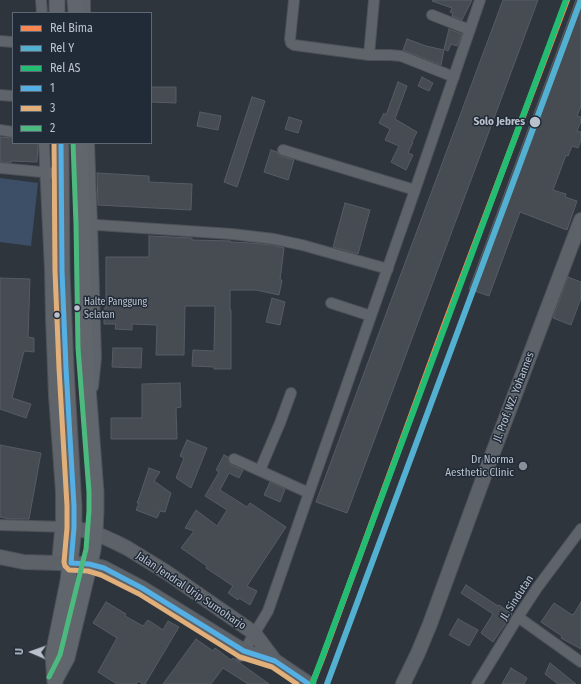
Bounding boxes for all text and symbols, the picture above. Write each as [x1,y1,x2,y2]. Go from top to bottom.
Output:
legend [12,12,152,144]
text: Rel Bima [50,21,93,35]
text: Rel Y [50,41,74,55]
text: Rel AS [50,61,81,75]
text: 1 [50,81,55,95]
text: 3 [50,101,55,115]
place label: Solo Jebres [473,115,525,129]
marker: Solo Jebres [528,115,542,129]
text: 2 [50,121,55,135]
place label: Halte Panggung Selatan [84,296,147,320]
marker: Halte Panggung Selatan [72,303,82,313]
unlabelled marker [52,310,62,320]
street label: Jl. Prof. WZ. Yohannes [491,350,537,444]
place label: Dr Norma Aesthetic Clinic [445,453,514,479]
marker: Dr Norma Aesthetic Clinic [517,460,529,472]
street label: Jalan Jendral Urip Sumoharjo [134,549,248,633]
street label: Jl. Sindutan [498,573,536,623]
north arrow [12,632,52,672]
text: U [13,648,26,655]

